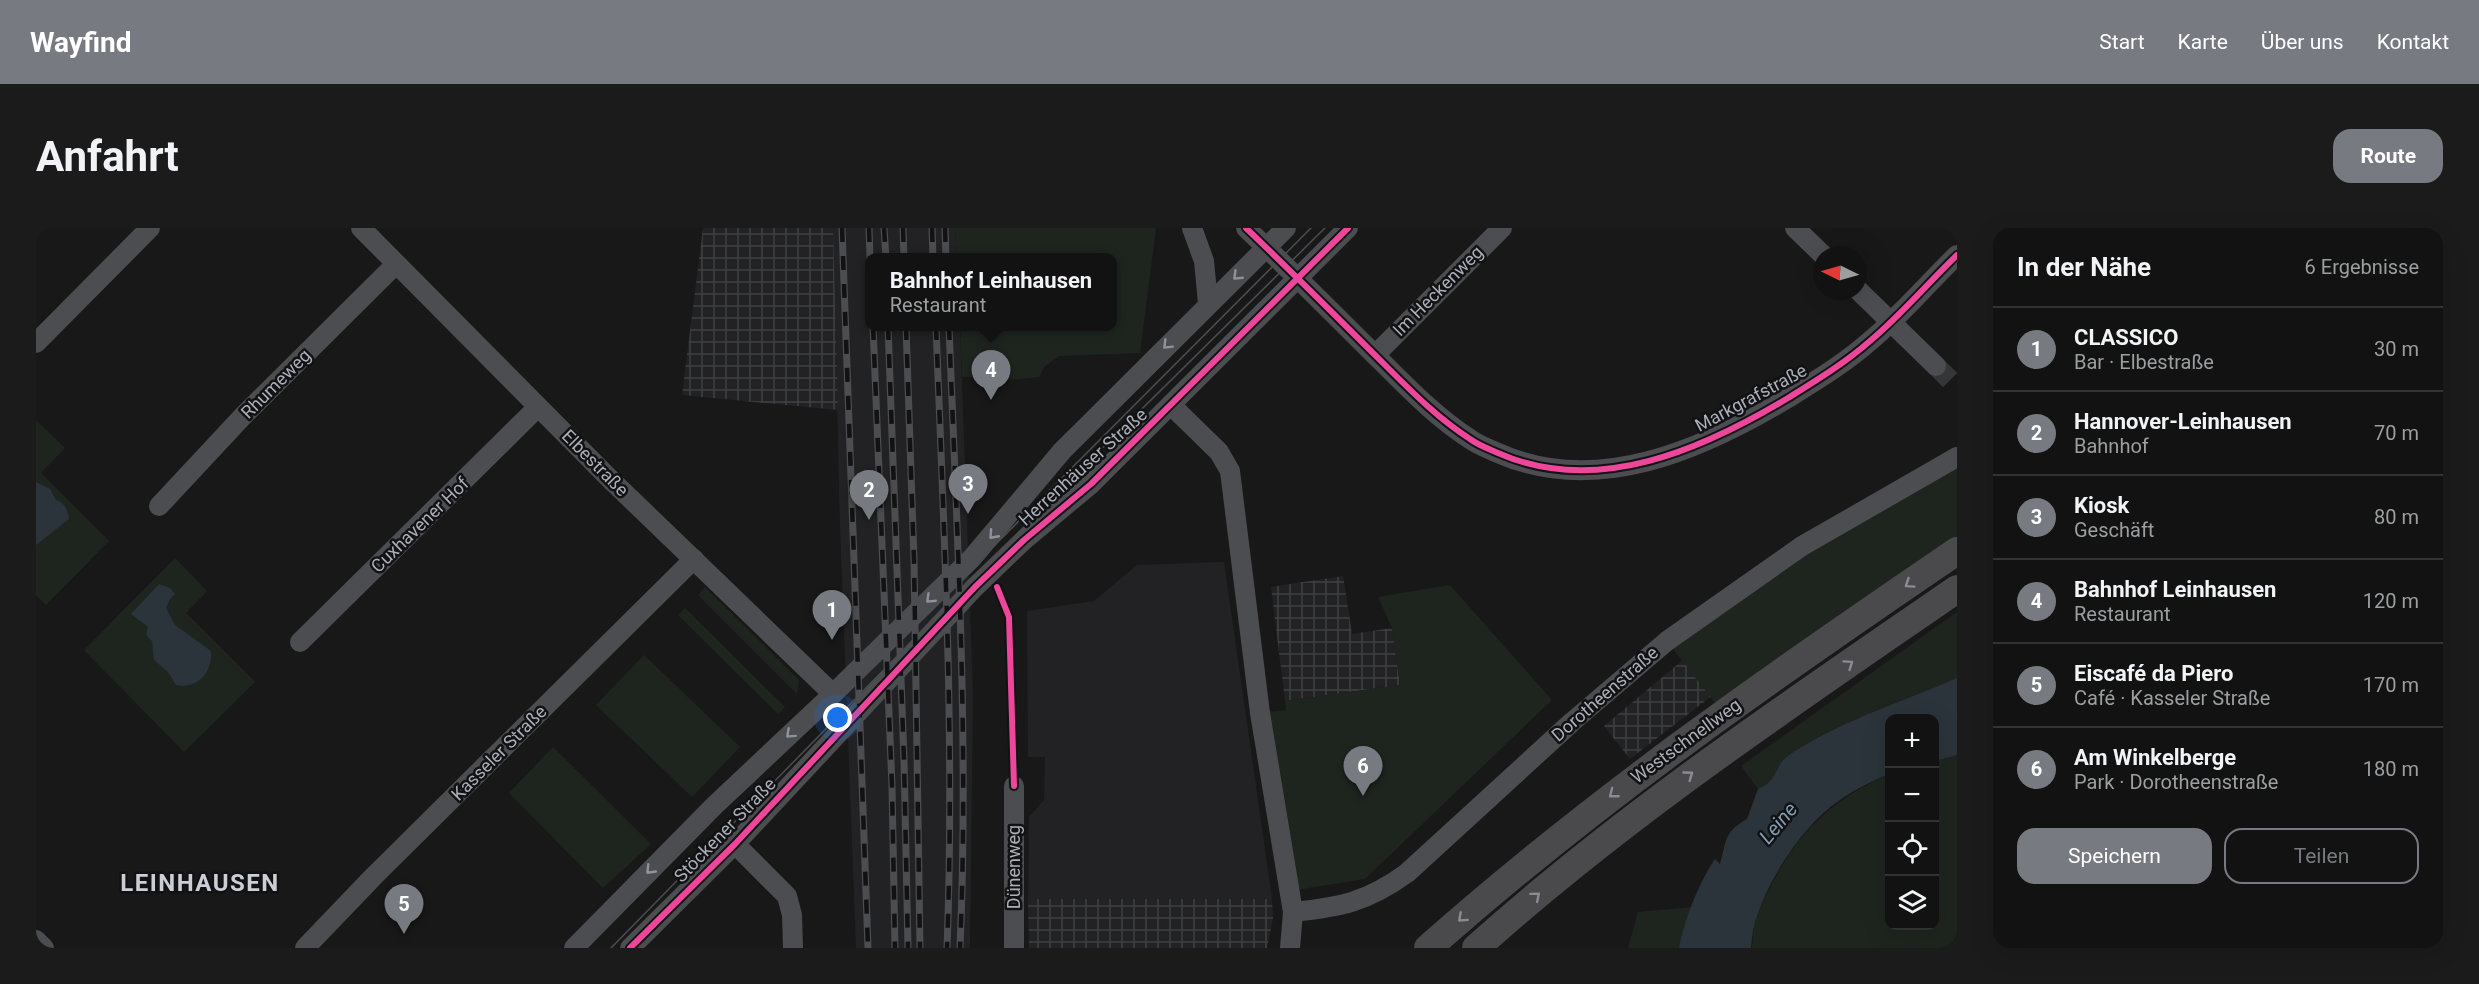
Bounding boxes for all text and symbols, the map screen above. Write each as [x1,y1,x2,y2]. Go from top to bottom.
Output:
text: Wayfind [30,26,131,59]
text: Start [2099,30,2145,54]
text: Karte [2178,30,2228,54]
text: Über uns [2261,30,2344,54]
text: Kontakt [2377,30,2449,54]
button: Route [2333,129,2443,183]
text: Anfahrt [36,132,179,181]
street label: Im Heckenweg [1388,241,1487,340]
north arrow [1813,246,1867,300]
text: In der Nähe [2017,252,2151,282]
popup [865,253,1117,331]
text: 6 Ergebnisse [2305,255,2419,279]
text: Bahnhof Leinhausen [890,268,1092,293]
one-way arrow [1234,268,1245,279]
text: Restaurant [890,293,986,317]
text: CLASSICO [2074,325,2178,350]
one-way arrow [1163,337,1174,348]
text: 1 [2031,337,2042,361]
text: 30 m [2374,337,2419,361]
street label: Rhumeweg [237,345,315,423]
pin: 4 [972,350,1010,400]
text: Bar · Elbestraße [2074,350,2214,374]
street label: Markgrafstraße [1691,359,1810,436]
street label: Herrenhäuser Straße [1014,404,1151,530]
text: Hannover-Leinhausen [2074,409,2292,434]
text: 2 [2031,421,2042,445]
text: 70 m [2374,421,2419,445]
street label: Elbestraße [558,425,633,500]
text: Bahnhof [2074,434,2149,458]
pin: 3 [948,464,988,514]
pin: 2 [850,470,888,520]
street label: Cuxhavener Hof [366,472,473,577]
text: Kiosk [2074,493,2129,518]
text: 3 [2031,505,2042,529]
text: 80 m [2374,505,2419,529]
text: Geschäft [2074,518,2154,542]
one-way arrow [989,528,1000,539]
one-way arrow [1904,577,1915,588]
text: Bahnhof Leinhausen [2074,577,2276,602]
text: 4 [2031,589,2042,613]
text: 120 m [2363,589,2419,613]
pin: 1 [812,590,852,640]
one-way arrow [927,591,938,602]
text: Restaurant [2074,602,2171,626]
street label: Dorotheenstraße [1547,642,1662,746]
one-way arrow [1842,660,1853,671]
text: Eiscafé da Piero [2074,661,2233,686]
text: 5 [2031,673,2042,697]
text: 170 m [2363,673,2419,697]
text: Café · Kasseler Straße [2074,686,2270,710]
street label: Westschnellweg [1627,694,1745,787]
street label: Kasseler Straße [447,701,551,805]
your location [823,703,852,732]
map controls [1885,714,1939,930]
button: + [1885,714,1939,768]
one-way arrow [786,727,797,738]
text: Am Winkelberge [2074,745,2236,770]
pin: 6 [1344,746,1382,796]
text: 6 [2031,757,2042,781]
text: 180 m [2363,757,2419,781]
button: − [1885,768,1939,822]
text: Park · Dorotheenstraße [2074,770,2278,794]
one-way arrow [1682,771,1693,782]
street label: Stöckener Straße [670,773,780,886]
one-way arrow [1609,787,1620,798]
water label: Leine [1754,797,1802,849]
button: locate [1885,822,1939,876]
street label: Dünenweg [1003,825,1024,909]
button: Speichern [2017,828,2212,884]
button: Teilen [2224,828,2419,884]
one-way arrow [647,863,658,874]
district label: LEINHAUSEN [120,869,280,897]
button: layers [1885,876,1939,930]
pin: 5 [384,884,424,934]
one-way arrow [1529,892,1540,903]
one-way arrow [1458,911,1469,922]

